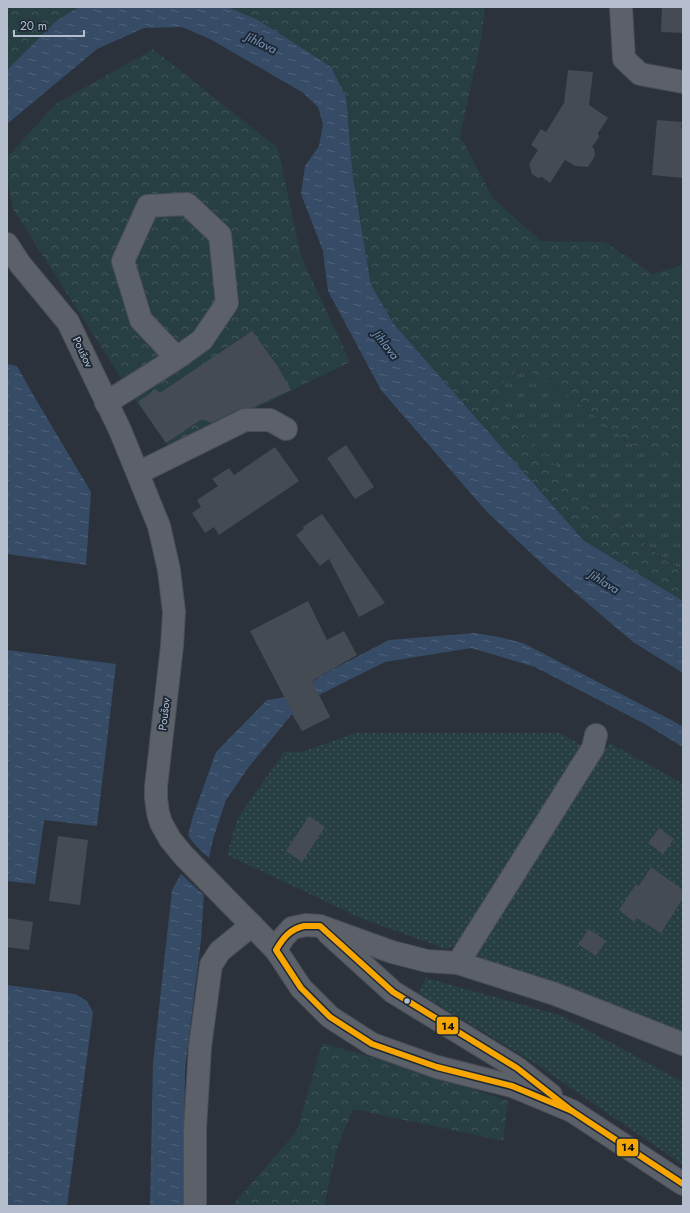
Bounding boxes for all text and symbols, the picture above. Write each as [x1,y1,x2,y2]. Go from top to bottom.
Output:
scale bar [14,12,84,38]
text: 20 m [20,17,47,35]
water label: Jihlava [240,27,280,58]
water label: Jihlava [368,325,403,364]
street label: Poušov [69,334,97,370]
water label: Jihlava [584,565,623,599]
street label: Poušov [154,697,174,731]
unlabelled marker [402,996,412,1006]
line badge: 14 [436,1016,459,1035]
text: 14 [441,1018,455,1034]
line badge: 14 [616,1138,639,1157]
text: 14 [621,1139,635,1155]

